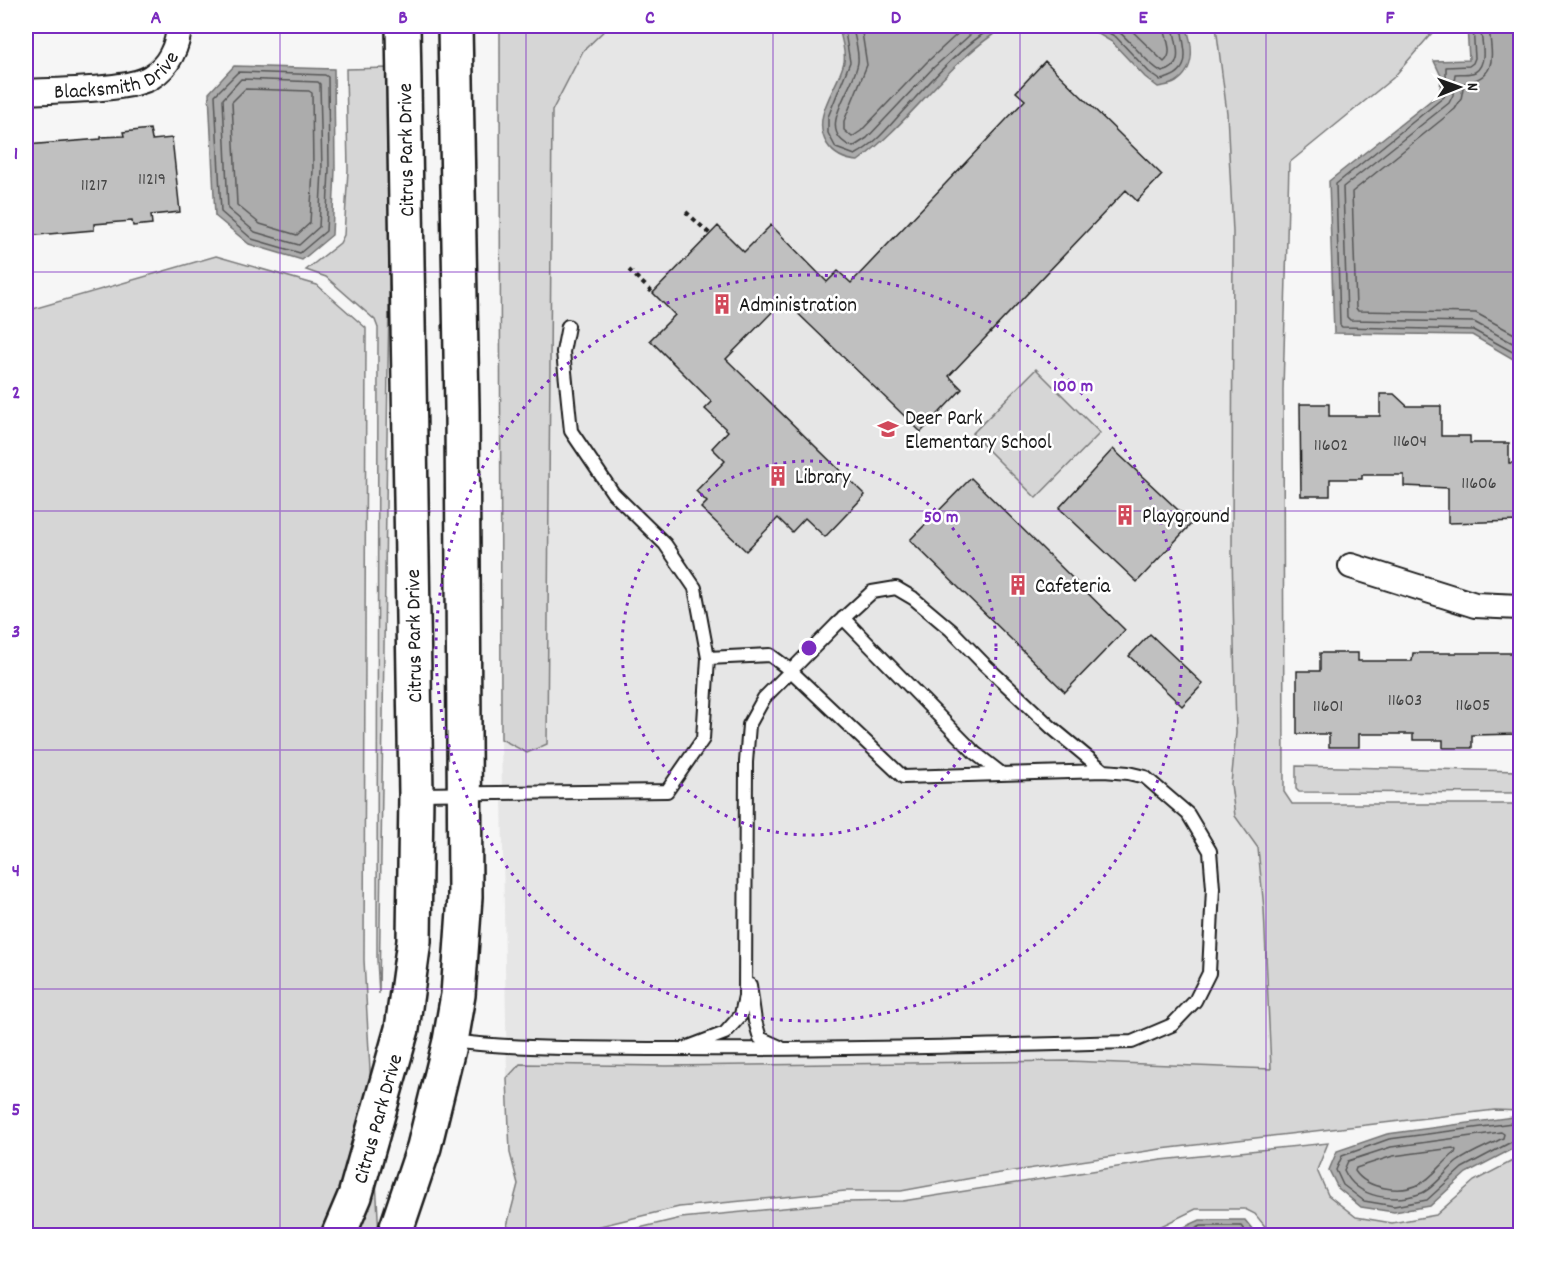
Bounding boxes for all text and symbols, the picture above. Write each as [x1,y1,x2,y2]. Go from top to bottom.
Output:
text: A [151,5,162,33]
text: B [398,5,408,33]
text: C [645,5,655,33]
text: D [891,5,902,33]
text: E [1138,5,1148,33]
text: F [1386,5,1396,33]
street label: Blacksmith Drive [54,47,188,109]
north arrow [1429,57,1489,117]
street label: Citrus Park Drive [392,83,424,217]
text: N [1460,83,1483,91]
text: 1 [14,141,18,169]
house number: 11219 [138,168,166,193]
house number: 11217 [81,174,107,199]
building icon: Administration [710,292,734,316]
place label: Administration [739,292,857,322]
text: 100 m [1053,375,1093,400]
text: 2 [12,380,20,408]
place label: Deer Park Elementary School [905,405,1052,459]
school or university icon: Deer Park Elementary School [876,417,900,441]
house number: 11604 [1393,430,1427,455]
house number: 11602 [1314,434,1348,459]
building icon: Library [766,464,790,488]
place label: Library [795,464,851,494]
house number: 11606 [1461,472,1497,497]
building icon: Playground [1113,503,1137,527]
place label: Playground [1142,503,1230,533]
text: 50 m [924,506,958,531]
street label: Citrus Park Drive [400,569,432,703]
building icon: Cafeteria [1006,573,1030,597]
place label: Cafeteria [1035,573,1111,603]
text: 3 [12,619,20,647]
centre of rings [799,638,819,658]
house number: 11603 [1388,689,1422,714]
house number: 11605 [1456,694,1490,719]
house number: 11601 [1313,695,1343,720]
text: 4 [12,858,20,886]
street label: Citrus Park Drive [347,1051,412,1188]
text: 5 [11,1097,21,1125]

